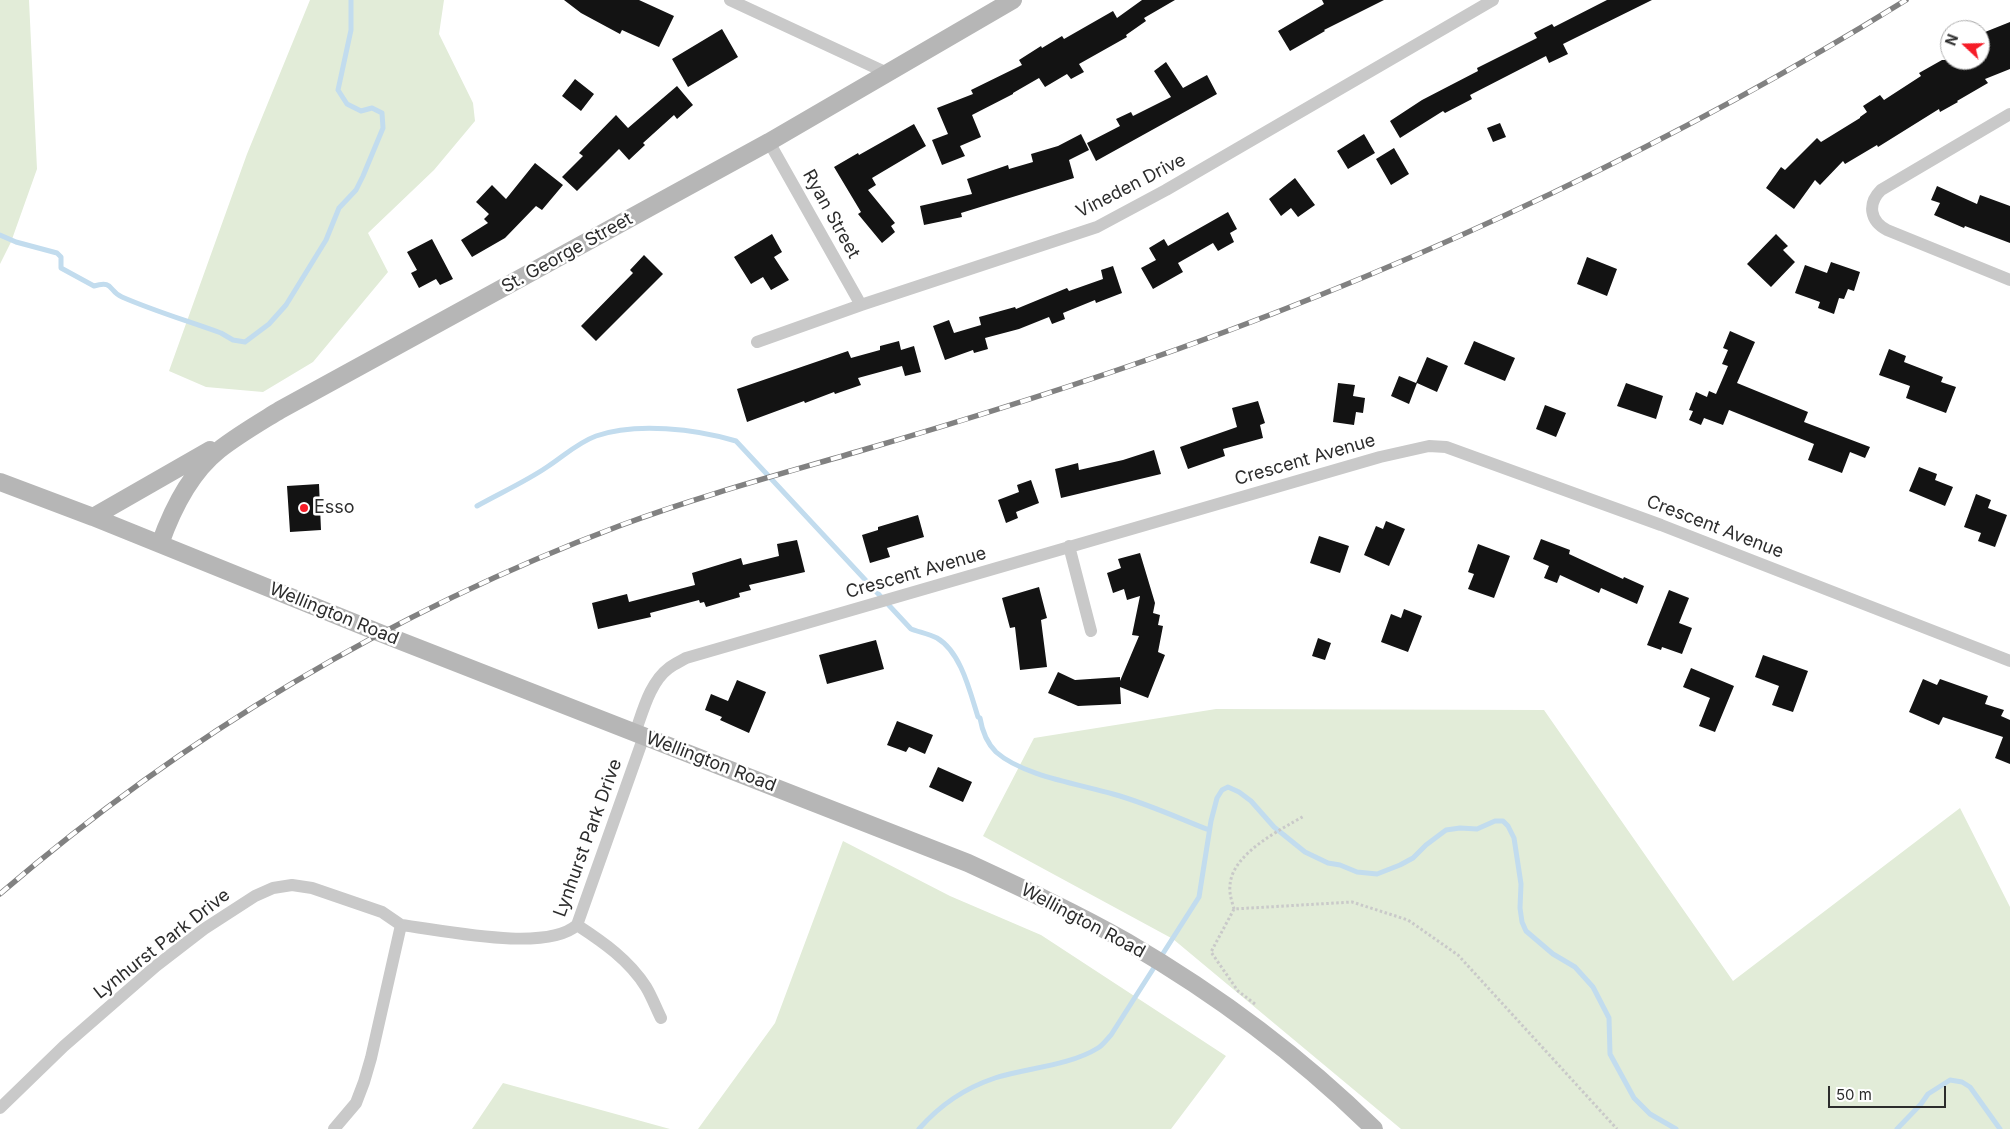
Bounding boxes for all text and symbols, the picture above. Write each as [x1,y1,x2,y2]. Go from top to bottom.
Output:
north arrow [1940,20,1990,70]
text: N [1942,32,1961,48]
street label: Vineden Drive [1073,149,1189,223]
street label: Ryan Street [798,166,864,262]
street label: St. George Street [498,208,636,298]
street label: Crescent Avenue [1232,430,1378,490]
street label: Crescent Avenue [1643,491,1787,563]
place label: Esso [314,497,355,519]
marker: Esso [298,502,310,514]
street label: Crescent Avenue [843,543,989,603]
street label: Wellington Road [266,578,402,650]
street label: Wellington Road [643,727,779,797]
street label: Lynhurst Park Drive [549,756,627,920]
street label: Wellington Road [1017,879,1149,963]
street label: Lynhurst Park Drive [90,884,234,1004]
scale bar [1830,1076,1948,1108]
text: 50 m [1836,1085,1872,1104]

